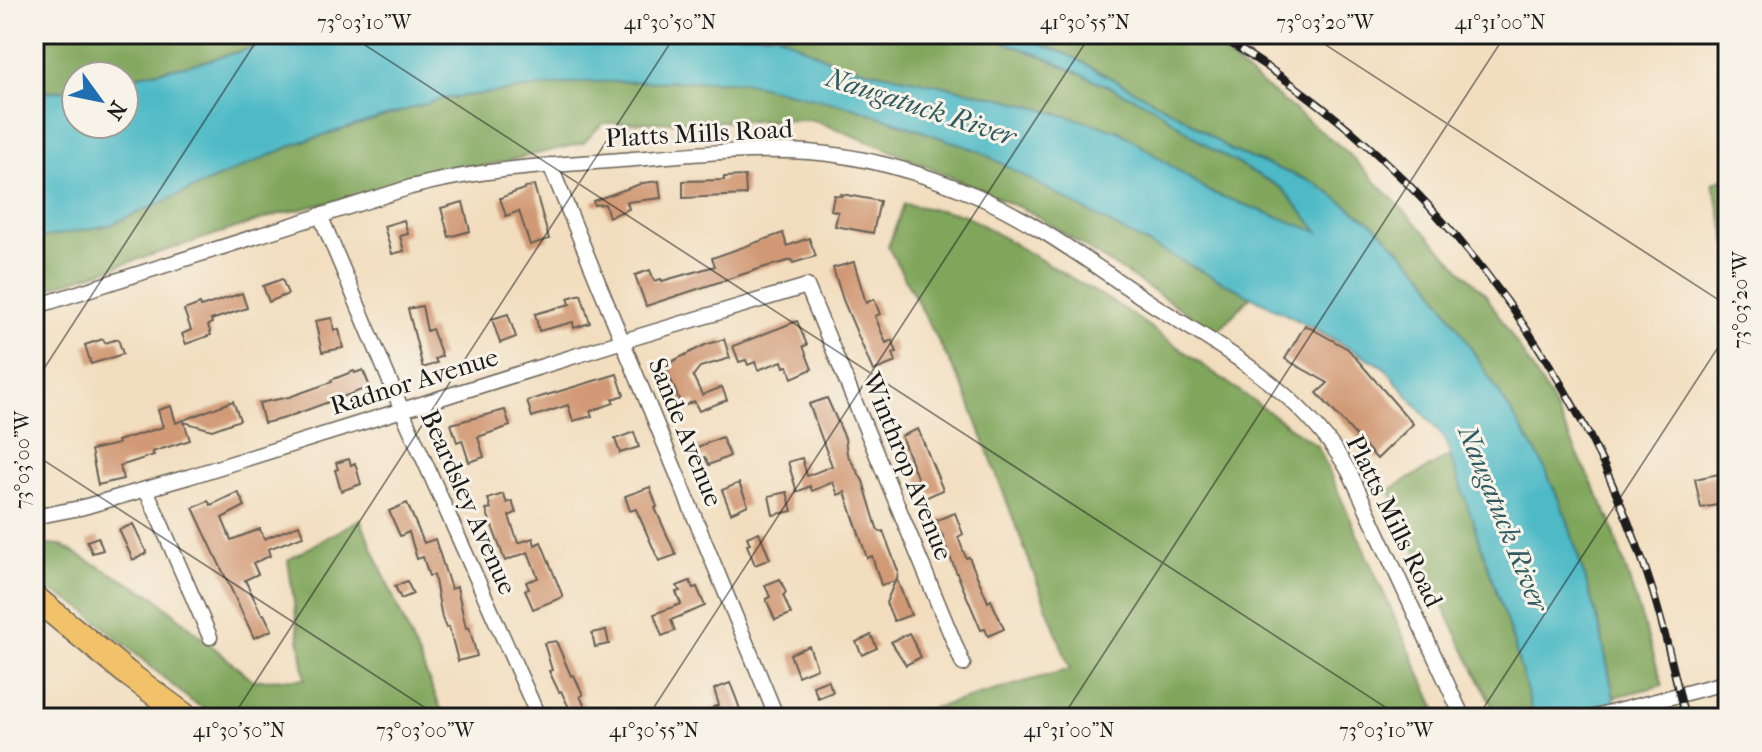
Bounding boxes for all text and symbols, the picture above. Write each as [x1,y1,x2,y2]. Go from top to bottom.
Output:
text: 73°03'10"W [317,11,412,34]
text: 41°30'50"N [624,11,716,34]
text: 41°30'55"N [1040,11,1130,34]
text: 73°03'20"W [1276,11,1375,34]
text: 41°31'00"N [1455,11,1545,34]
north arrow [60,60,140,140]
water label: Naugatuck River [821,60,1022,153]
text: N [100,96,131,125]
street label: Platts Mills Road [605,113,794,154]
text: 73°03'20"W [1729,250,1752,349]
street label: Radnor Avenue [326,341,502,422]
street label: Sande Avenue [642,354,729,511]
street label: Winthrop Avenue [855,367,959,565]
street label: Beardsley Avenue [414,405,523,600]
text: 73°03'00"W [11,410,34,509]
water label: Naugatuck River [1451,419,1557,618]
street label: Platts Mills Road [1340,430,1450,613]
text: 41°30'50"N [193,719,285,742]
text: 73°03'00"W [376,719,475,742]
text: 41°30'55"N [609,719,699,742]
text: 41°31'00"N [1024,719,1114,742]
text: 73°03'10"W [1339,719,1434,742]

